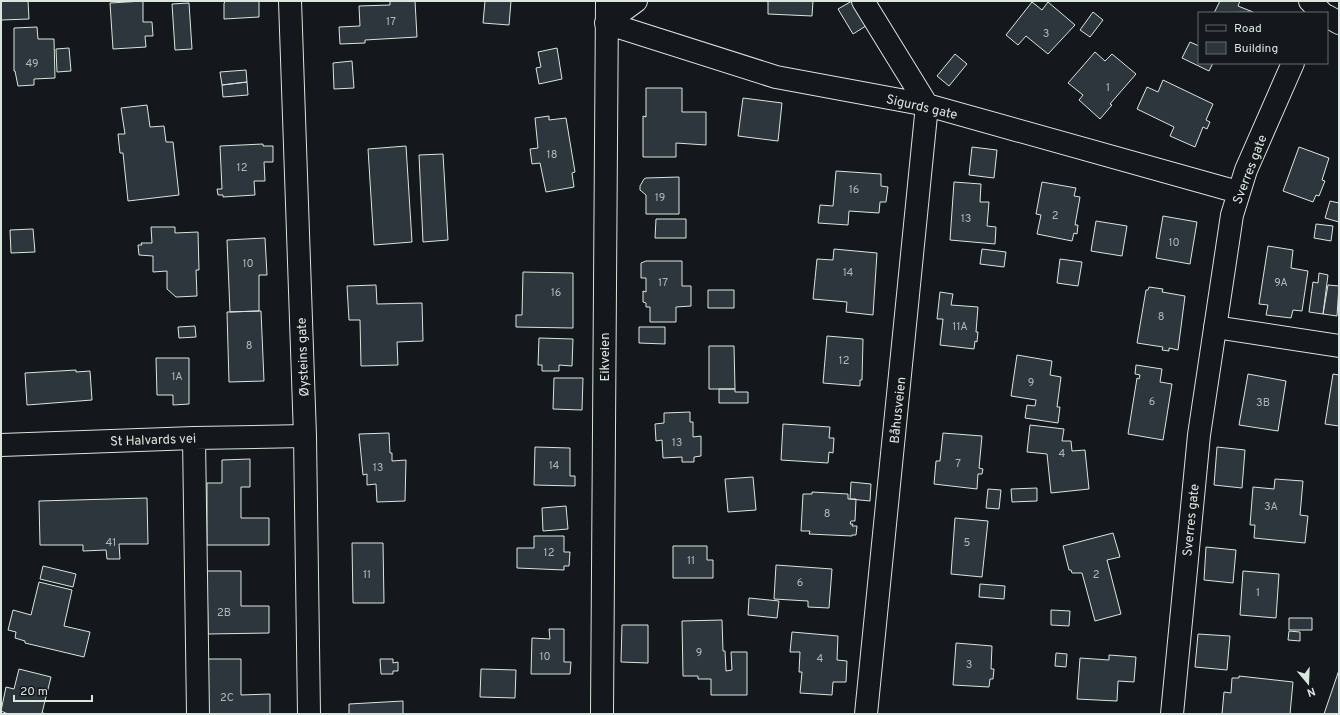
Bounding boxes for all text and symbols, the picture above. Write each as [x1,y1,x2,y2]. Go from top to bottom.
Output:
legend [1198,12,1328,64]
house number: 17 [386,15,396,29]
text: Road [1234,21,1262,37]
house number: 3 [1043,27,1049,41]
text: Building [1234,41,1278,57]
house number: 49 [25,57,39,71]
house number: 1 [1106,81,1110,95]
street label: Sigurds gate [884,92,959,124]
street label: Sverres gate [1230,133,1271,207]
house number: 18 [547,148,557,162]
house number: 12 [237,161,247,175]
house number: 16 [849,183,859,197]
house number: 19 [655,191,665,205]
house number: 2 [1052,209,1058,223]
house number: 13 [961,212,971,226]
house number: 10 [1168,236,1180,250]
house number: 10 [242,257,254,271]
house number: 14 [843,266,854,280]
house number: 17 [658,276,668,290]
house number: 9A [1274,276,1288,290]
house number: 16 [551,286,561,300]
house number: 8 [1158,310,1164,324]
street label: Øysteins gate [295,317,313,397]
house number: 11A [952,320,968,334]
street label: Eikveien [598,332,614,382]
house number: 8 [246,339,252,353]
house number: 12 [839,354,849,368]
house number: 1A [171,370,183,384]
street label: Båhusveien [888,376,910,444]
house number: 9 [1028,376,1034,390]
house number: 6 [1149,395,1155,409]
house number: 3B [1256,396,1270,410]
street label: St Halvards vei [110,432,196,450]
house number: 13 [672,436,682,450]
house number: 4 [1059,447,1066,461]
house number: 7 [955,457,961,471]
house number: 14 [549,459,560,473]
house number: 13 [373,461,383,475]
street label: Sverres gate [1180,483,1204,557]
house number: 3A [1264,500,1278,514]
house number: 8 [824,507,830,521]
house number: 41 [106,536,116,550]
house number: 5 [964,536,971,550]
house number: 12 [544,546,554,560]
house number: 11 [687,554,695,568]
house number: 11 [363,568,371,582]
house number: 2 [1093,568,1099,582]
house number: 6 [797,576,803,590]
house number: 1 [1256,586,1260,600]
house number: 2B [217,606,231,620]
house number: 9 [696,646,702,660]
house number: 10 [539,650,551,664]
house number: 4 [817,652,824,666]
house number: 3 [966,658,972,672]
north arrow [1288,663,1328,703]
scale bar [14,677,92,703]
text: 20 m [20,684,48,700]
text: N [1305,684,1317,699]
house number: 2C [220,691,234,705]

